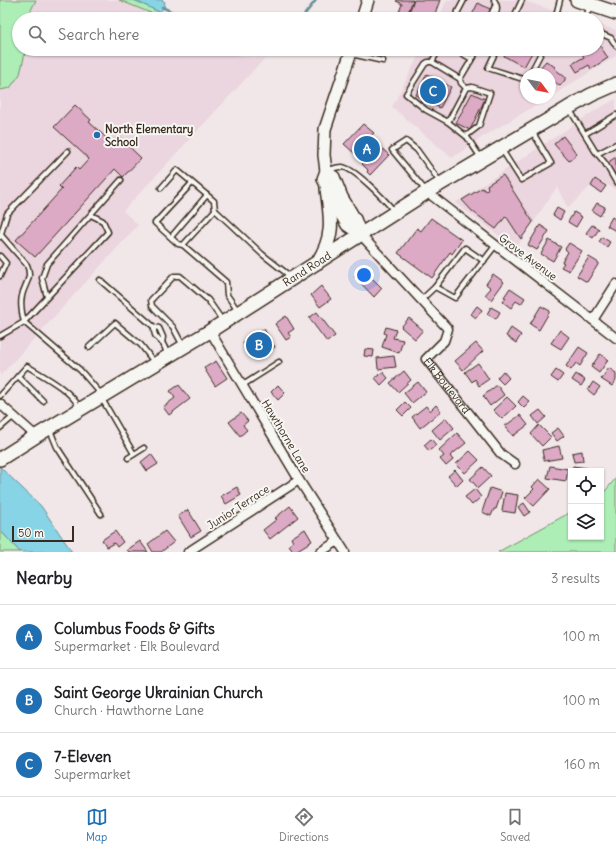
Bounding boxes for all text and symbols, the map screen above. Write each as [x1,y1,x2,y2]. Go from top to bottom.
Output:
search box [12,12,604,56]
icon: search [26,23,48,45]
text: Search here [58,25,139,44]
north arrow [520,68,556,104]
pin: C [420,76,446,106]
place label: North Elementary School [105,122,193,149]
marker: North Elementary School [92,130,102,140]
pin: A [354,134,380,164]
street label: Grove Avenue [496,231,560,283]
street label: Rand Road [280,248,334,290]
your location [354,265,374,285]
pin: B [246,330,272,360]
street label: Elk Boulevard [420,355,474,417]
street label: Hawthorne Lane [259,397,313,475]
map controls [568,468,604,540]
button: locate [568,468,604,504]
street label: Junior Terrace [204,482,272,532]
button: layers [568,504,604,540]
scale bar [12,524,74,543]
text: 50 m [18,526,44,540]
text: Nearby [16,567,72,589]
text: 3 results [551,570,600,587]
text: Columbus Foods & Gifts [54,619,215,638]
text: A [25,628,33,645]
text: 100 m [563,628,600,645]
text: Supermarket · Elk Boulevard [54,638,220,655]
text: Saint George Ukrainian Church [54,683,263,702]
text: B [25,692,33,709]
text: 100 m [563,692,600,709]
text: Church · Hawthorne Lane [54,702,204,719]
text: 7-Eleven [54,747,112,766]
text: C [25,756,33,773]
text: 160 m [564,756,600,773]
text: Supermarket [54,766,131,783]
tab: Map [86,806,108,844]
tab: Directions [279,806,329,844]
tab: Saved [500,806,530,844]

